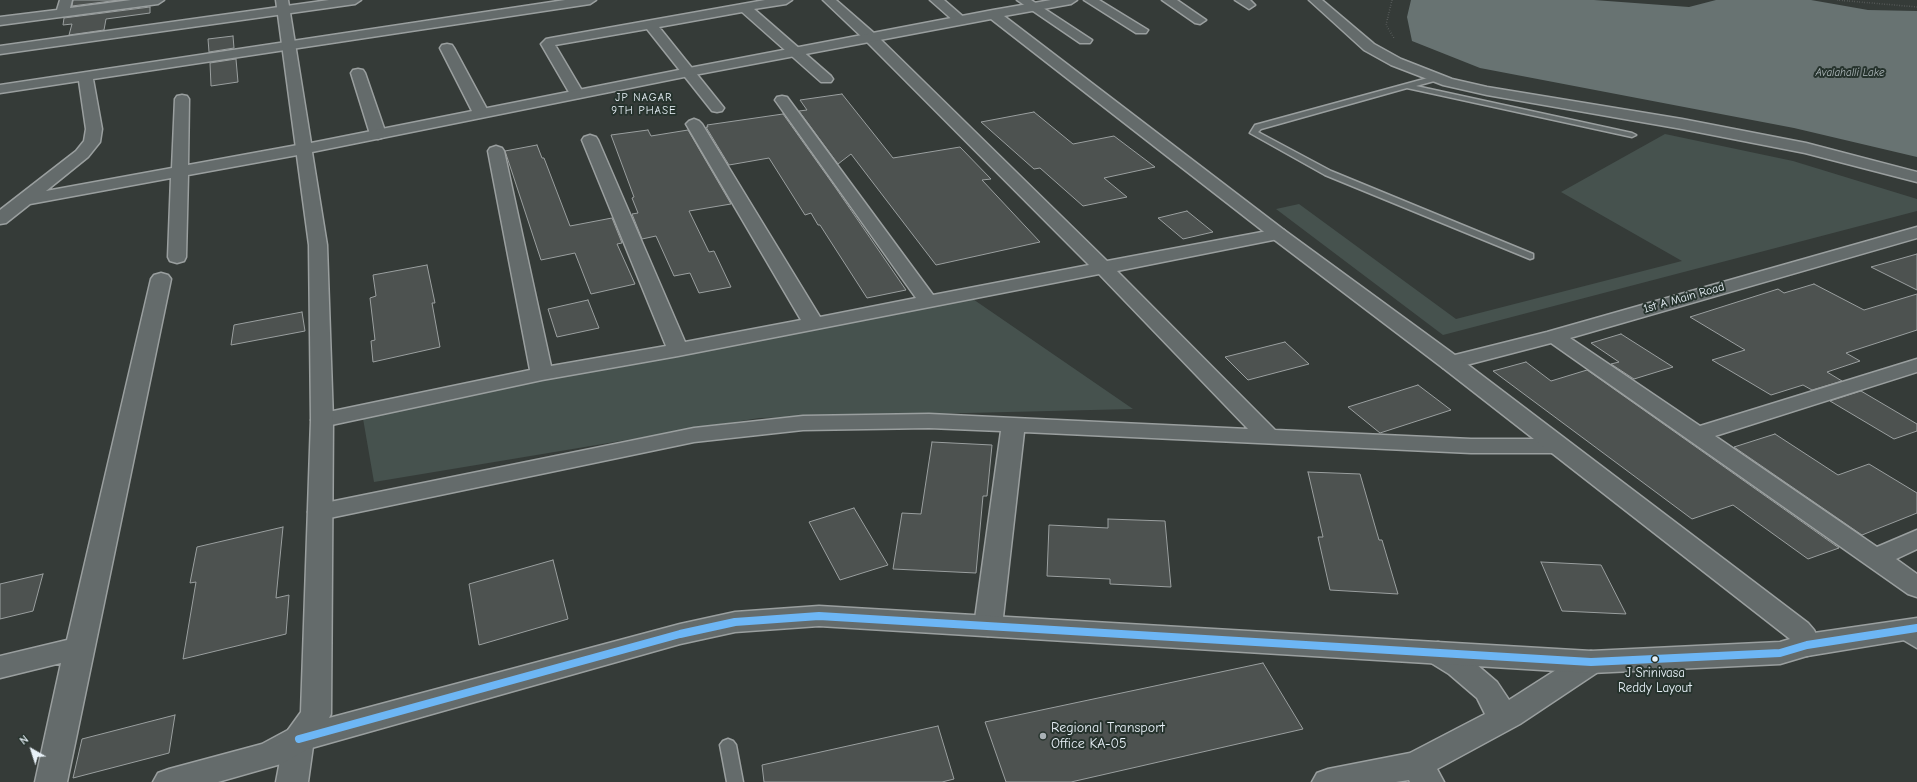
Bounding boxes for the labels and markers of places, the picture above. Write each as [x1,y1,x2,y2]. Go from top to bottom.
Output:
marker: J Srinivasa Reddy Layout [1650,654,1660,664]
place label: J Srinivasa Reddy Layout [1618,665,1692,696]
place label: Regional Transport Office KA-05 [1051,720,1165,752]
marker: Regional Transport Office KA-05 [1038,731,1048,741]

